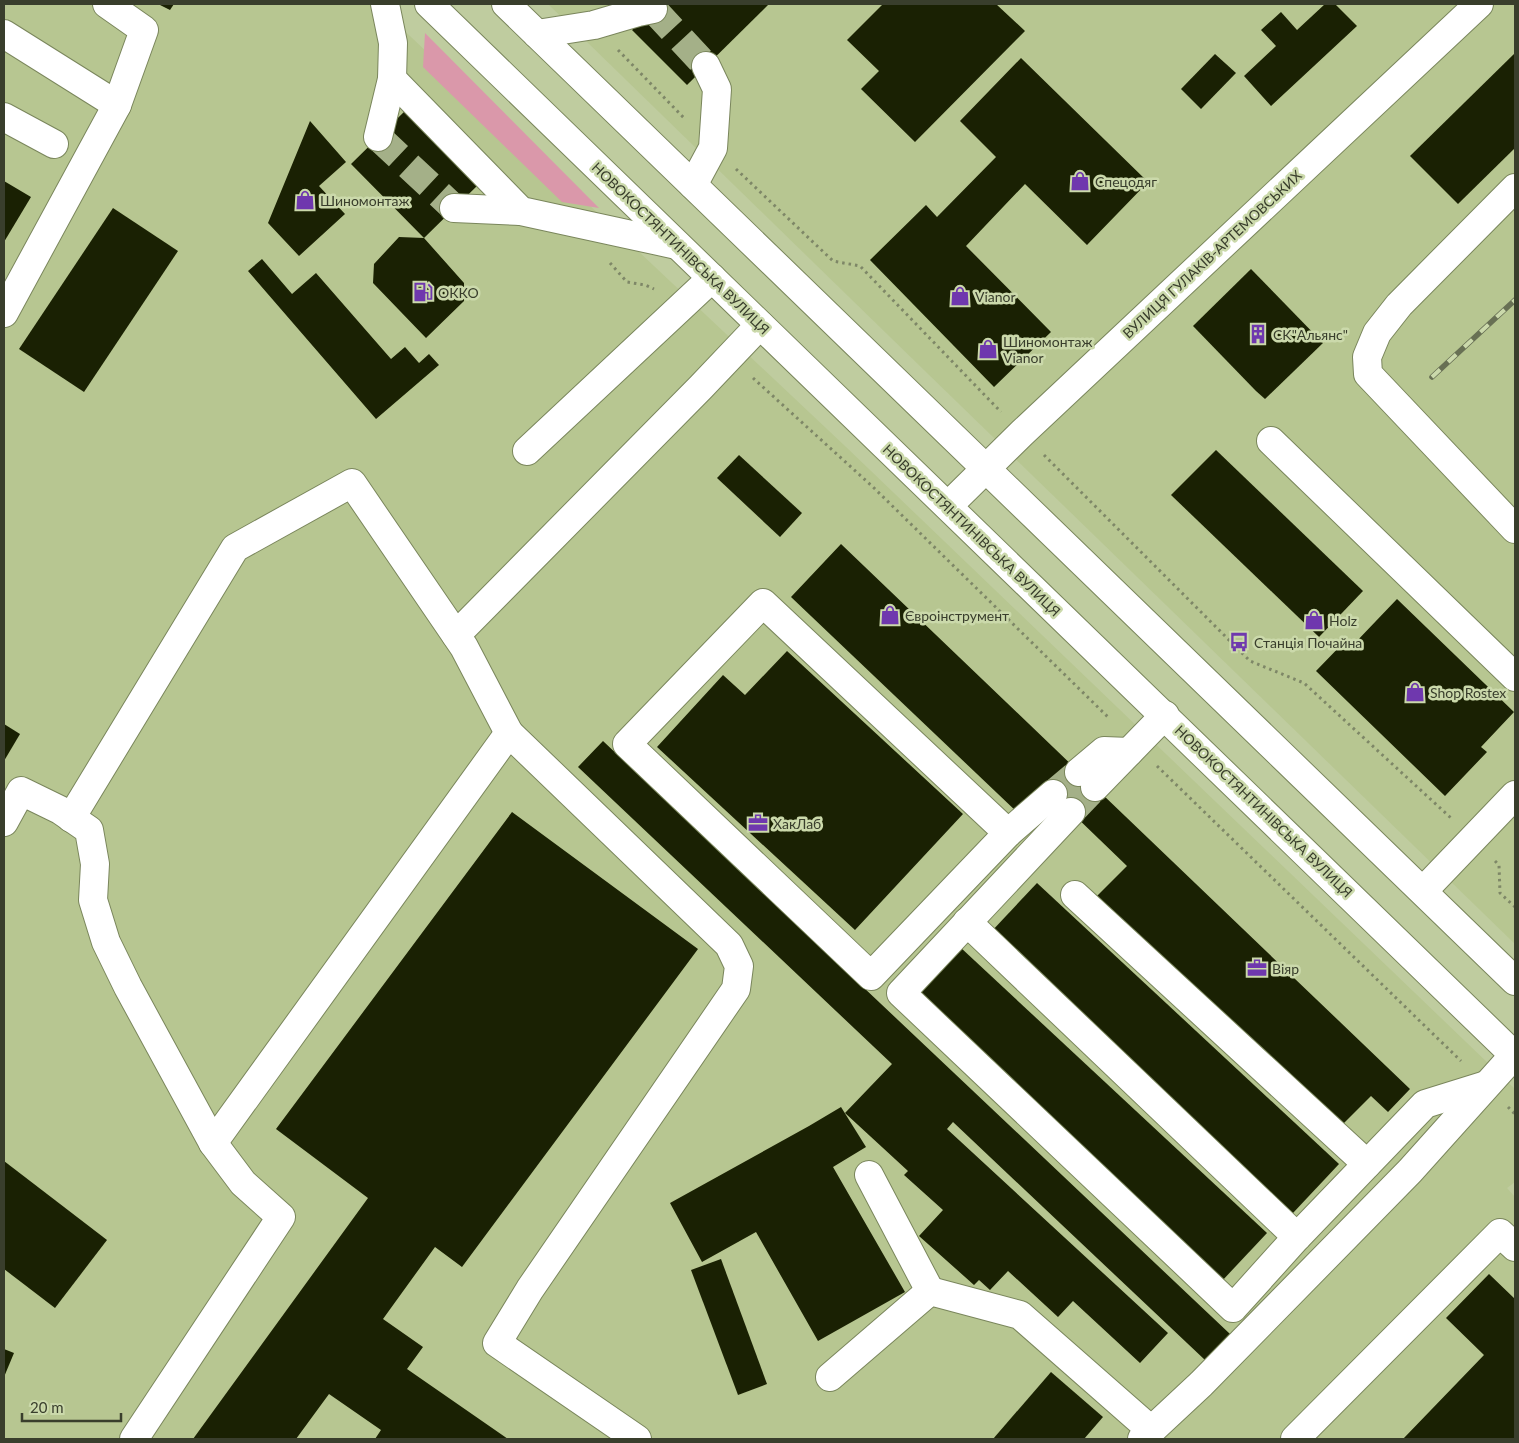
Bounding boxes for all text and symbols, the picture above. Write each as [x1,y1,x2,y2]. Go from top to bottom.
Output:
street label: НОВОКОСТЯНТИНІВСЬКА ВУЛИЦЯ [589,158,773,338]
street label: ВУЛИЦЯ ГУЛАКІВ-АРТЕМОВСЬКИХ [1119,166,1305,342]
shop icon: Спецодяг [1069,170,1091,192]
place label: Спецодяг [1095,173,1157,190]
shop icon: Шиномонтаж [294,189,316,211]
place label: Шиномонтаж [320,192,410,209]
fuel station icon: ОККО [412,281,434,303]
place label: ОККО [438,284,479,301]
shop icon: Vianor [949,285,971,307]
place label: Vianor [975,288,1016,305]
building icon: CK"Альянс" [1247,323,1269,345]
place label: CK"Альянс" [1273,326,1348,343]
place label: Шиномонтаж Vianor [1003,333,1093,366]
shop icon: Шиномонтаж Vianor [977,338,999,360]
street label: НОВОКОСТЯНТИНІВСЬКА ВУЛИЦЯ [880,440,1064,620]
shop icon: Євроiнструмент [879,604,901,626]
place label: Євроiнструмент [905,607,1009,624]
shop icon: Holz [1303,609,1325,631]
place label: Holz [1329,612,1357,629]
bus stop icon: Станція Почайна [1228,631,1250,653]
place label: Станція Почайна [1254,634,1362,651]
shop icon: Shop Rostex [1404,681,1426,703]
place label: Shop Rostex [1430,684,1506,701]
street label: НОВОКОСТЯНТИНІВСЬКА ВУЛИЦЯ [1172,721,1356,901]
office icon: ХакЛаб [747,812,769,834]
place label: ХакЛаб [773,815,821,832]
office icon: Віяр [1246,957,1268,979]
place label: Віяр [1272,960,1299,977]
scale bar [22,1390,121,1422]
text: 20 m [30,1398,64,1416]

